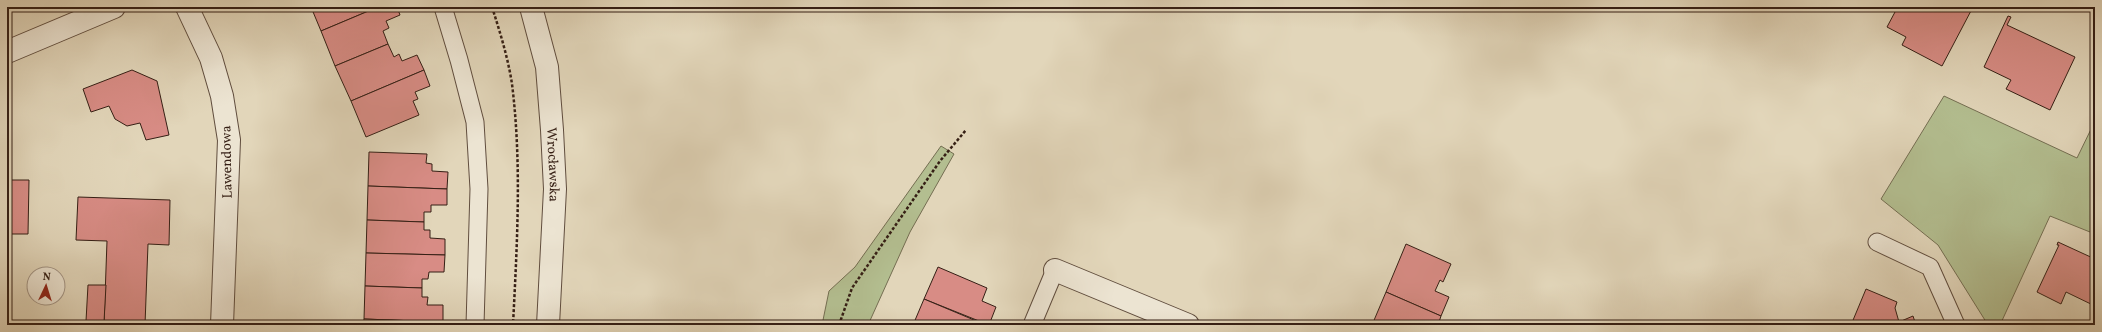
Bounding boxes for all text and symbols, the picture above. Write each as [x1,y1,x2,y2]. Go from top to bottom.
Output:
street label: Lawendowa [217,125,238,199]
street label: Wrocławska [541,127,563,202]
north arrow [26,266,66,306]
text: N [42,270,51,285]

